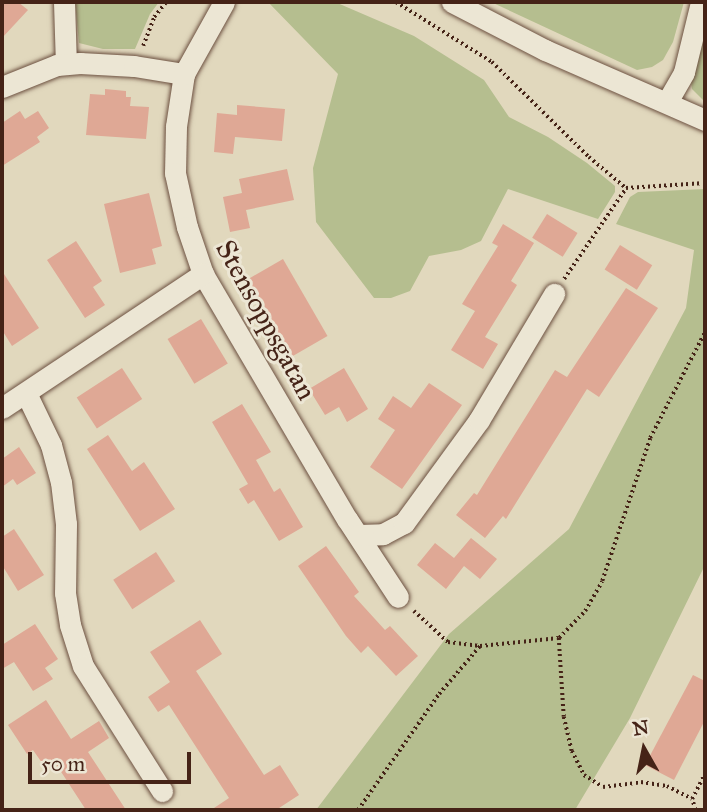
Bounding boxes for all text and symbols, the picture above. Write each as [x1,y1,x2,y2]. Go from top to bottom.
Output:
street label: Stensoppsgatan [208,234,324,406]
north arrow [609,714,679,784]
text: N [631,715,650,740]
scale bar [32,738,194,782]
text: 50 m [41,751,85,777]

